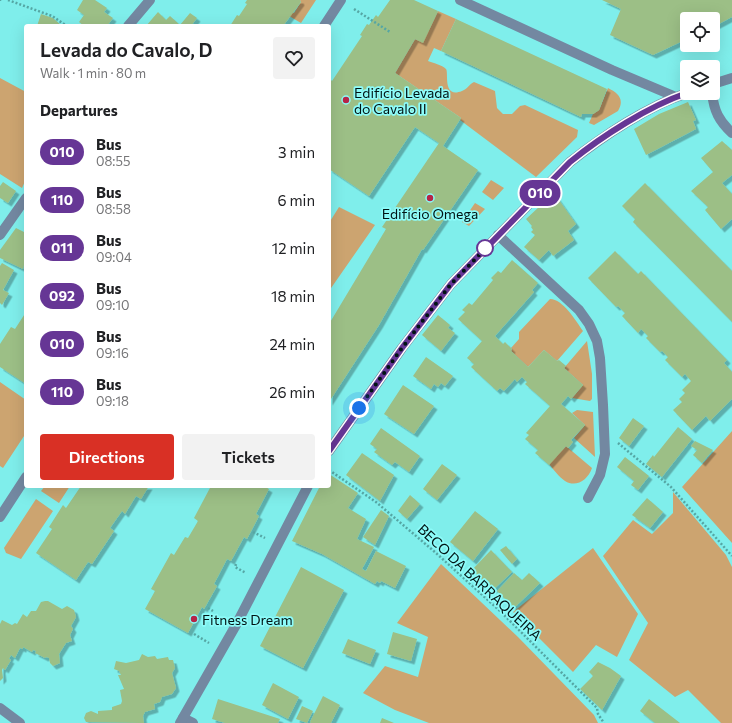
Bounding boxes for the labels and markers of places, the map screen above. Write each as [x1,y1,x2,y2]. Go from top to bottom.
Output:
place label: Edifício Levada do Cavalo II [354,84,450,117]
marker: Edifício Levada do Cavalo II [341,95,351,105]
marker: Edifício Omega [425,193,435,203]
place label: Edifício Omega [382,205,478,222]
unlabelled marker [476,239,494,257]
place label: Fitness Dream [202,611,293,628]
marker: Fitness Dream [189,614,199,624]

